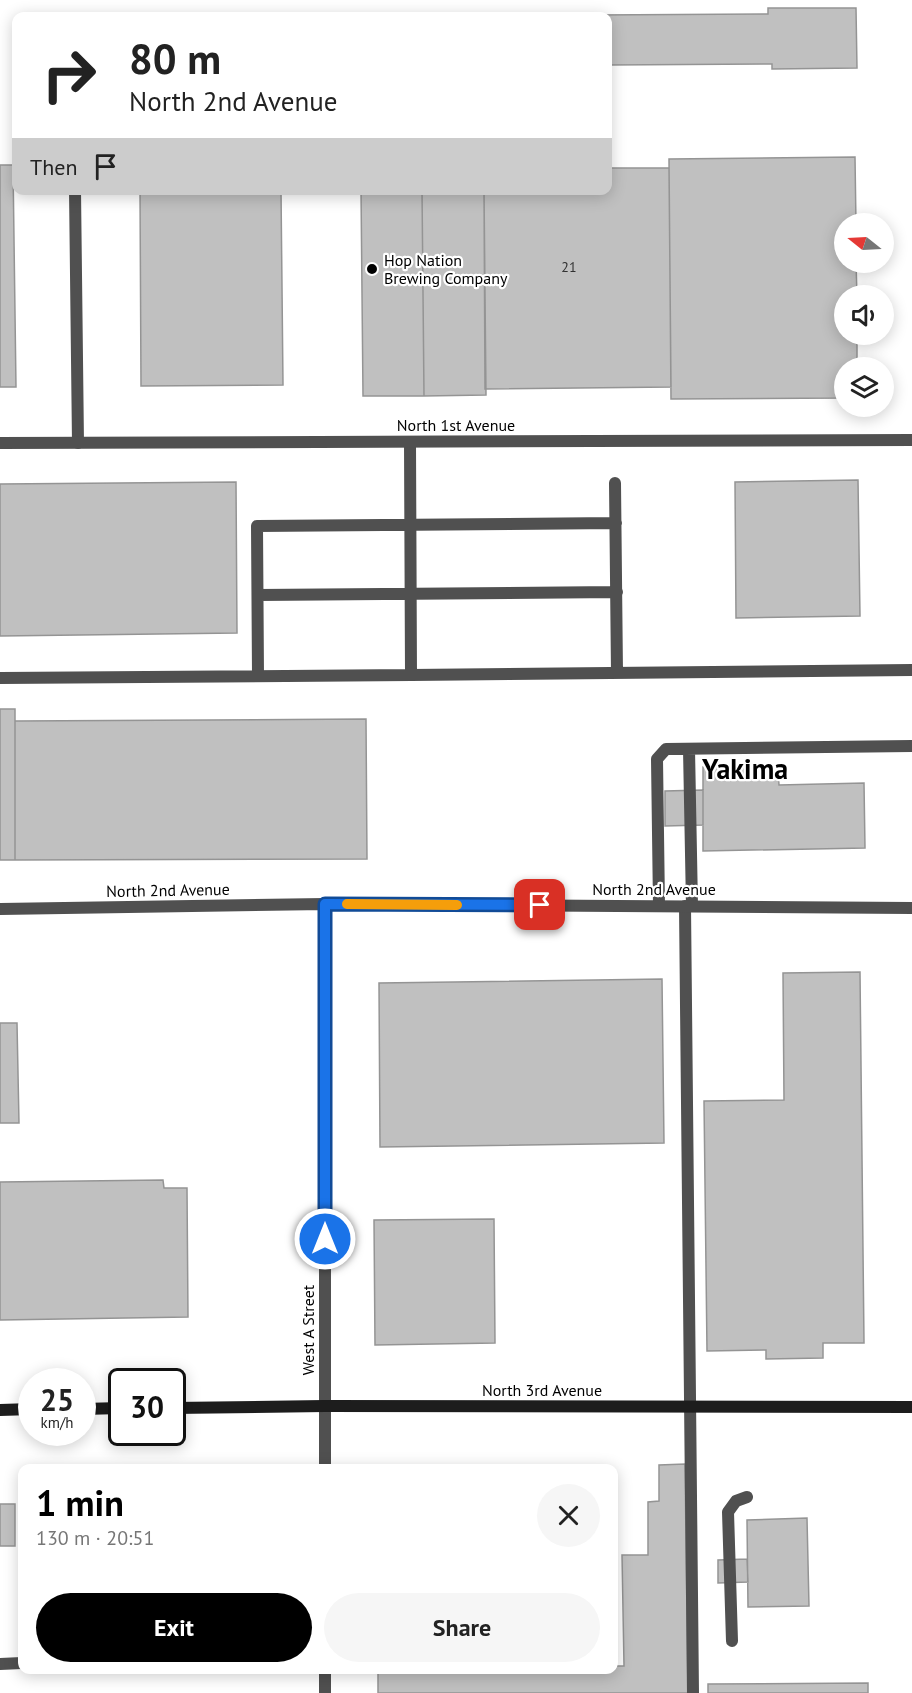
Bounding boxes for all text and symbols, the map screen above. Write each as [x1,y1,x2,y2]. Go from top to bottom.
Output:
text: 80 m [129,31,221,86]
icon: right [30,36,108,114]
text: North 2nd Avenue [129,84,337,118]
icon: arrive [89,150,122,183]
text: Then [30,153,77,181]
north arrow [834,213,894,273]
map controls [834,213,894,417]
place label: Hop Nation Brewing Company [384,250,508,288]
house number: 21 [561,258,577,276]
marker: Hop Nation Brewing Company [365,262,379,276]
button: sound [834,285,894,345]
button: layers [834,357,894,417]
street label: North 1st Avenue [397,415,515,435]
district label: Yakima [701,750,788,787]
street label: North 2nd Avenue [106,879,230,901]
pin [514,879,565,930]
street label: North 2nd Avenue [592,879,716,899]
icon: arrive [523,888,556,921]
position arrow [293,1207,357,1271]
street label: West A Street [298,1284,318,1375]
speed limit sign: 30 [108,1368,186,1446]
text: 25 [40,1380,74,1419]
street label: North 3rd Avenue [482,1380,602,1400]
text: km/h [41,1413,73,1432]
text: 1 min [36,1479,124,1526]
button: close [537,1484,600,1547]
text: 130 m · 20:51 [36,1525,154,1551]
button: Exit [36,1593,312,1662]
button: Share [324,1593,600,1662]

